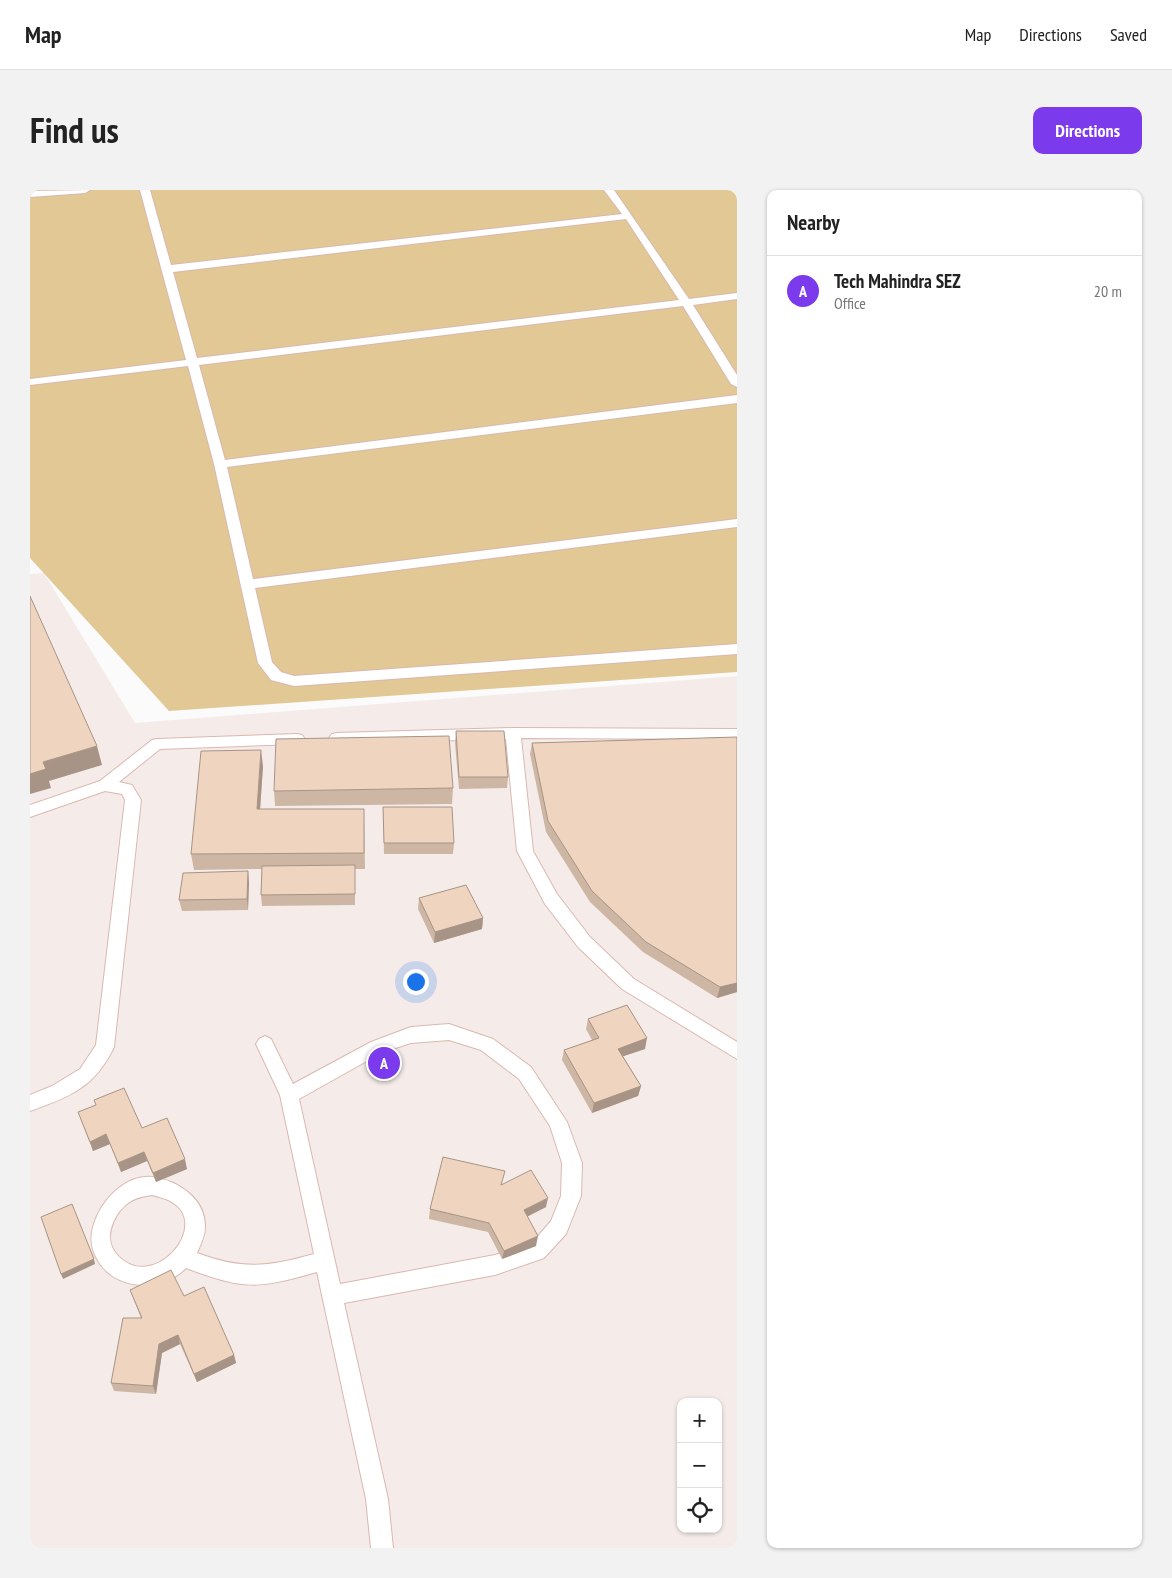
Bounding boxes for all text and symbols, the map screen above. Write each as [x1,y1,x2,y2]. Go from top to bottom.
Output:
text: Map [25,19,62,50]
text: Map [965,23,991,46]
text: Directions [1019,23,1082,46]
text: Saved [1110,23,1147,46]
text: Find us [30,107,119,153]
button: Directions [1033,107,1142,154]
text: Nearby [787,209,840,236]
text: Tech Mahindra SEZ [834,269,961,293]
text: A [799,281,807,301]
text: 20 m [1094,281,1122,301]
text: Office [834,293,866,313]
your location [403,969,429,995]
pin: A [368,1044,400,1082]
map controls [677,1398,722,1533]
button: + [677,1398,722,1443]
button: − [677,1443,722,1488]
button: locate [677,1488,722,1533]

